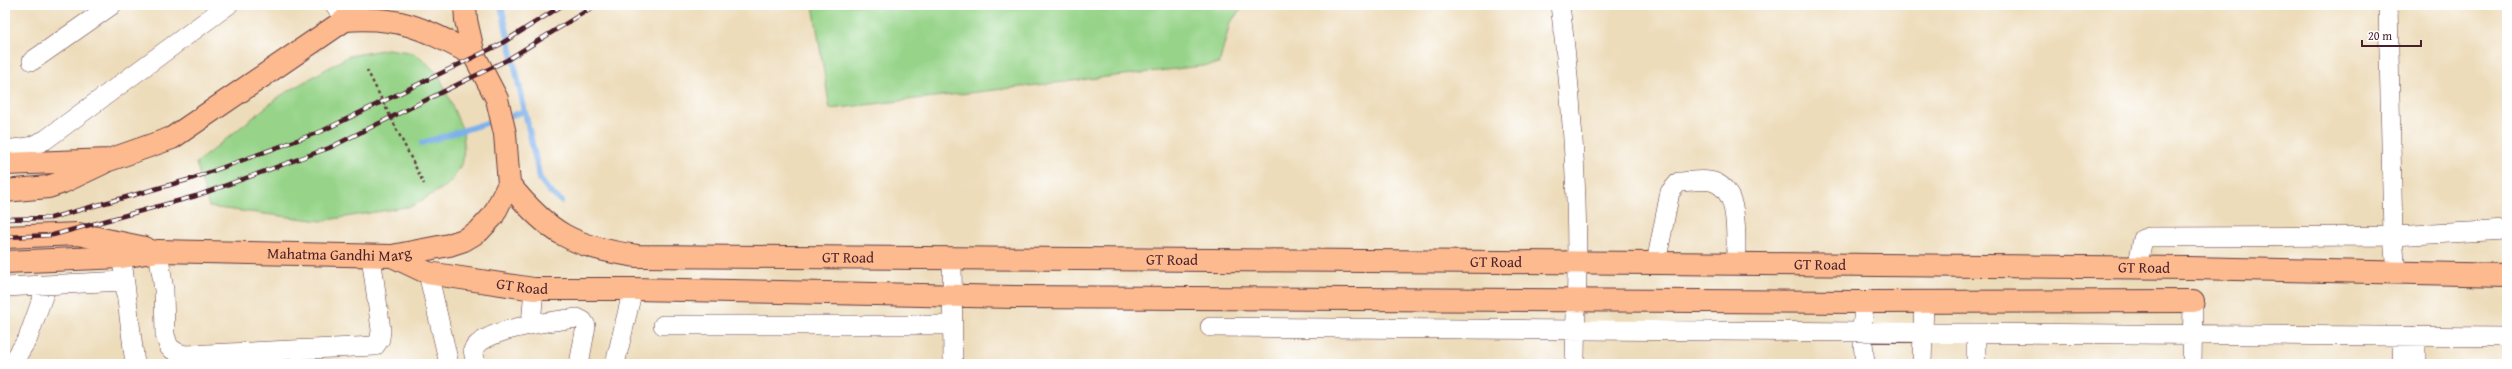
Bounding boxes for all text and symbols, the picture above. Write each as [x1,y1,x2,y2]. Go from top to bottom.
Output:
scale bar [2362,22,2421,48]
text: 20 m [2368,27,2392,44]
street label: Mahatma Gandhi Marg [267,241,414,266]
street label: GT Road [822,246,874,268]
street label: GT Road [1146,248,1198,270]
street label: GT Road [1470,251,1522,272]
street label: GT Road [1794,253,1846,275]
street label: GT Road [2118,256,2170,278]
street label: GT Road [495,272,548,299]

